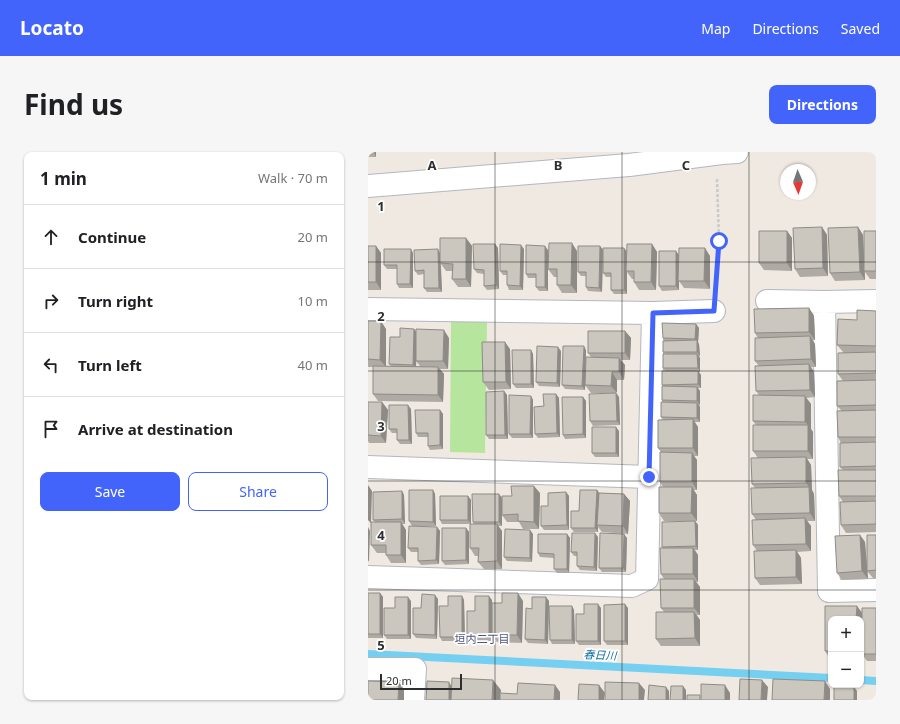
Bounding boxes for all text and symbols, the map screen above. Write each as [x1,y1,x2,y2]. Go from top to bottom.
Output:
text: Locato [20,15,84,41]
text: Map [701,19,730,38]
text: Directions [752,19,819,38]
text: Saved [841,19,880,38]
text: Find us [24,85,123,123]
button: Directions [769,85,876,124]
text: A [428,156,437,174]
text: B [554,156,562,174]
text: C [682,156,690,174]
north arrow [780,164,816,200]
text: 1 min [40,167,87,190]
text: Walk · 70 m [258,169,328,187]
text: 1 [377,197,385,215]
icon: ahead [40,226,62,248]
text: Continue [78,227,146,247]
text: 20 m [298,228,328,246]
route start [710,232,728,250]
icon: right [40,290,62,312]
text: Turn right [78,291,153,311]
text: 10 m [298,292,328,310]
text: 2 [377,307,385,325]
icon: left [40,354,62,376]
text: Turn left [78,355,142,375]
text: 40 m [298,356,328,374]
text: 3 [377,417,385,435]
icon: arrive [40,418,62,440]
text: Arrive at destination [78,419,233,439]
route end [640,468,658,486]
button: Save [40,472,180,511]
button: Share [188,472,328,511]
text: 4 [377,526,385,544]
map controls [828,616,864,688]
button: + [828,616,864,652]
district label: 垣内二丁目 [455,631,510,646]
text: 5 [377,636,385,654]
water label: 春日川 [583,646,618,663]
button: − [828,652,864,688]
scale bar [380,672,462,691]
text: 20 m [386,673,412,688]

